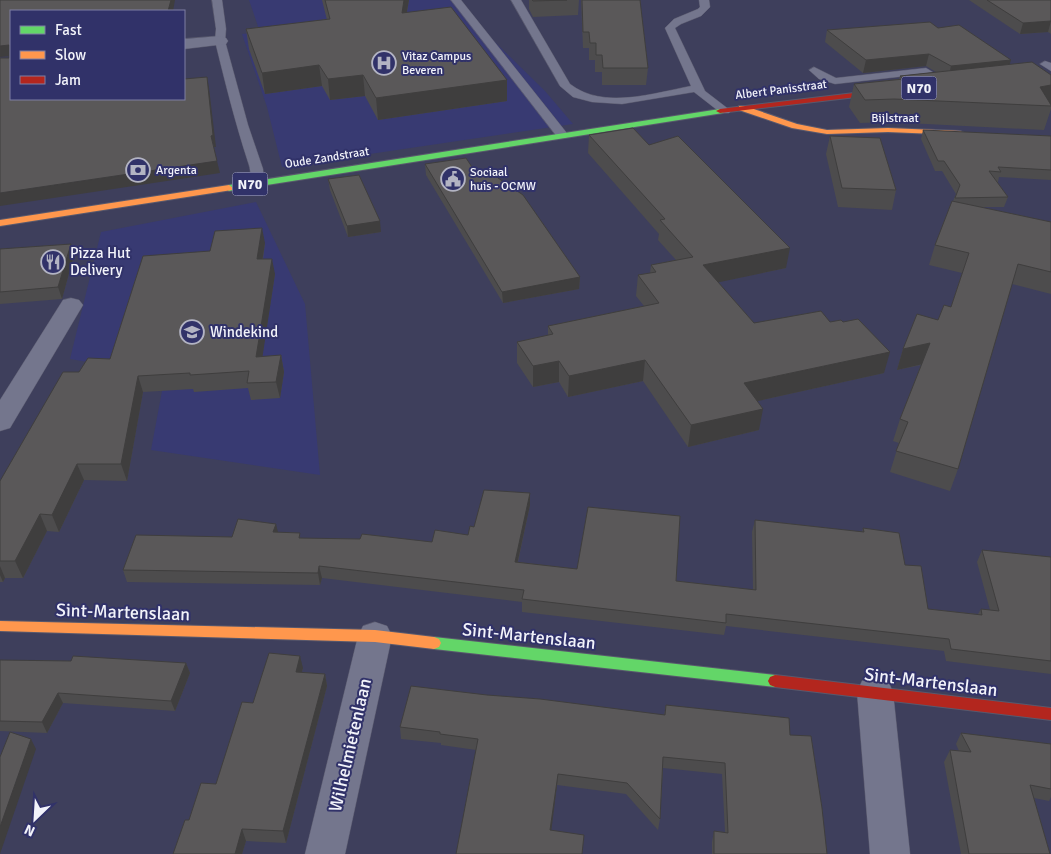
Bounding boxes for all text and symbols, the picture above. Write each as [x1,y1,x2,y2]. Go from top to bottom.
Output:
legend [10,10,185,100]
text: Fast [55,21,82,39]
text: Slow [55,46,86,64]
place label: Vitaz Campus Beveren [402,49,471,78]
hospital icon: Vitaz Campus Beveren [371,50,397,76]
text: Jam [55,71,81,89]
road number: N70 [902,76,936,100]
street label: Albert Panisstraat [734,77,828,103]
street label: Bijlstraat [871,111,919,126]
street label: Oude Zandstraat [284,144,370,172]
bank icon: Argenta [125,157,151,183]
place label: Argenta [156,163,197,178]
place label: Sociaal huis - OCMW [470,165,536,194]
public building icon: Sociaal huis - OCMW [440,166,466,192]
road number: N70 [232,172,268,195]
place label: Pizza Hut Delivery [70,244,130,279]
restaurant icon: Pizza Hut Delivery [40,249,66,275]
school or university icon: Windekind [179,319,205,345]
place label: Windekind [210,323,278,341]
street label: Sint-Martenslaan [56,599,190,625]
street label: Sint-Martenslaan [461,618,597,654]
street label: Sint-Martenslaan [863,663,999,701]
street label: Wilhelmietenlaan [324,676,376,814]
north arrow [10,794,60,844]
text: N [22,821,38,840]

